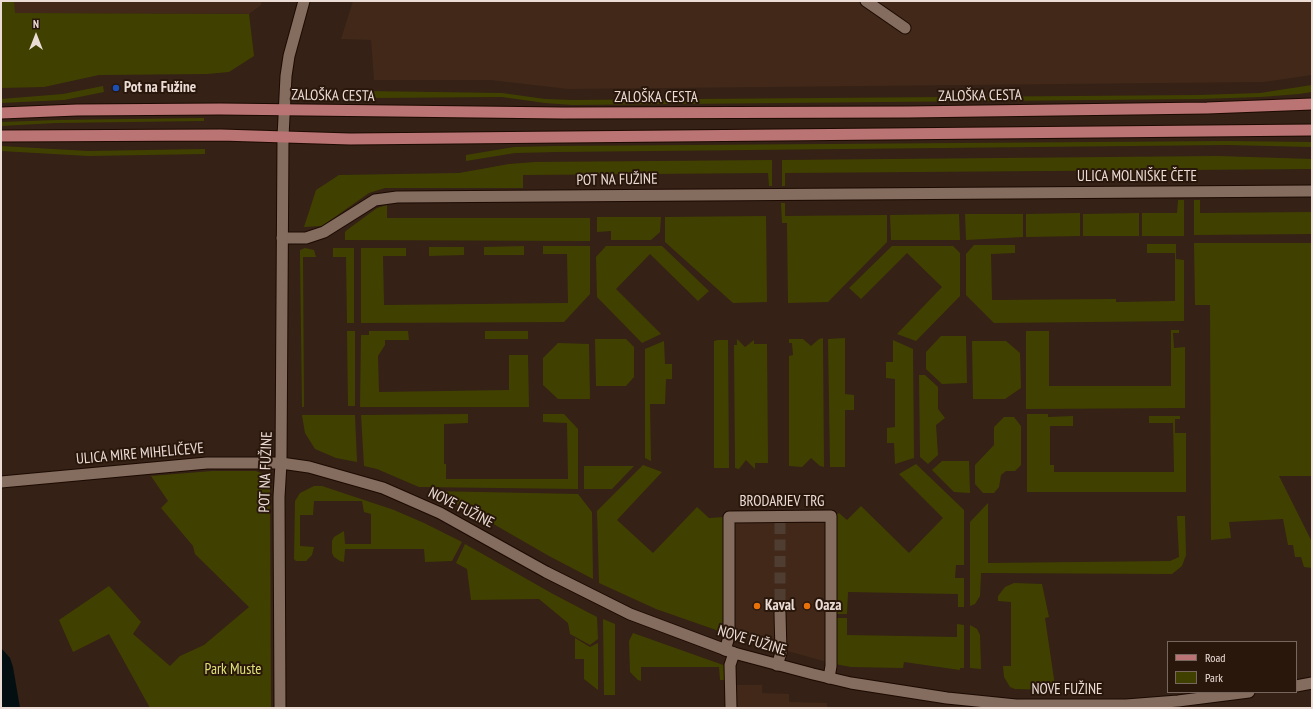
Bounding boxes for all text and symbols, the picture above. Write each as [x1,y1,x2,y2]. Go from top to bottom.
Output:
north arrow [16,16,56,56]
text: N [33,17,39,31]
place label: Pot na Fužine [124,79,196,97]
marker: Pot na Fužine [111,83,121,93]
street label: ZALOŠKA CESTA [291,86,375,106]
street label: ZALOŠKA CESTA [938,86,1022,106]
street label: ZALOŠKA CESTA [614,89,698,107]
street label: ULICA MOLNIŠKE ČETE [1077,168,1197,186]
street label: POT NA FUŽINE [576,170,658,190]
street label: POT NA FUŽINE [256,431,276,513]
street label: ULICA MIRE MIHELIČEVE [75,439,205,469]
street label: NOVE FUŽINE [425,484,497,532]
street label: BRODARJEV TRG [740,493,824,511]
place label: Kaval [765,597,795,615]
place label: Oaza [815,597,841,615]
marker: Kaval [752,601,762,611]
marker: Oaza [802,601,812,611]
street label: NOVE FUŽINE [715,622,789,660]
legend [1167,641,1297,693]
text: Road [1205,650,1225,665]
park label: Park Muste [205,661,261,679]
text: Park [1205,670,1223,685]
street label: NOVE FUŽINE [1031,681,1103,699]

